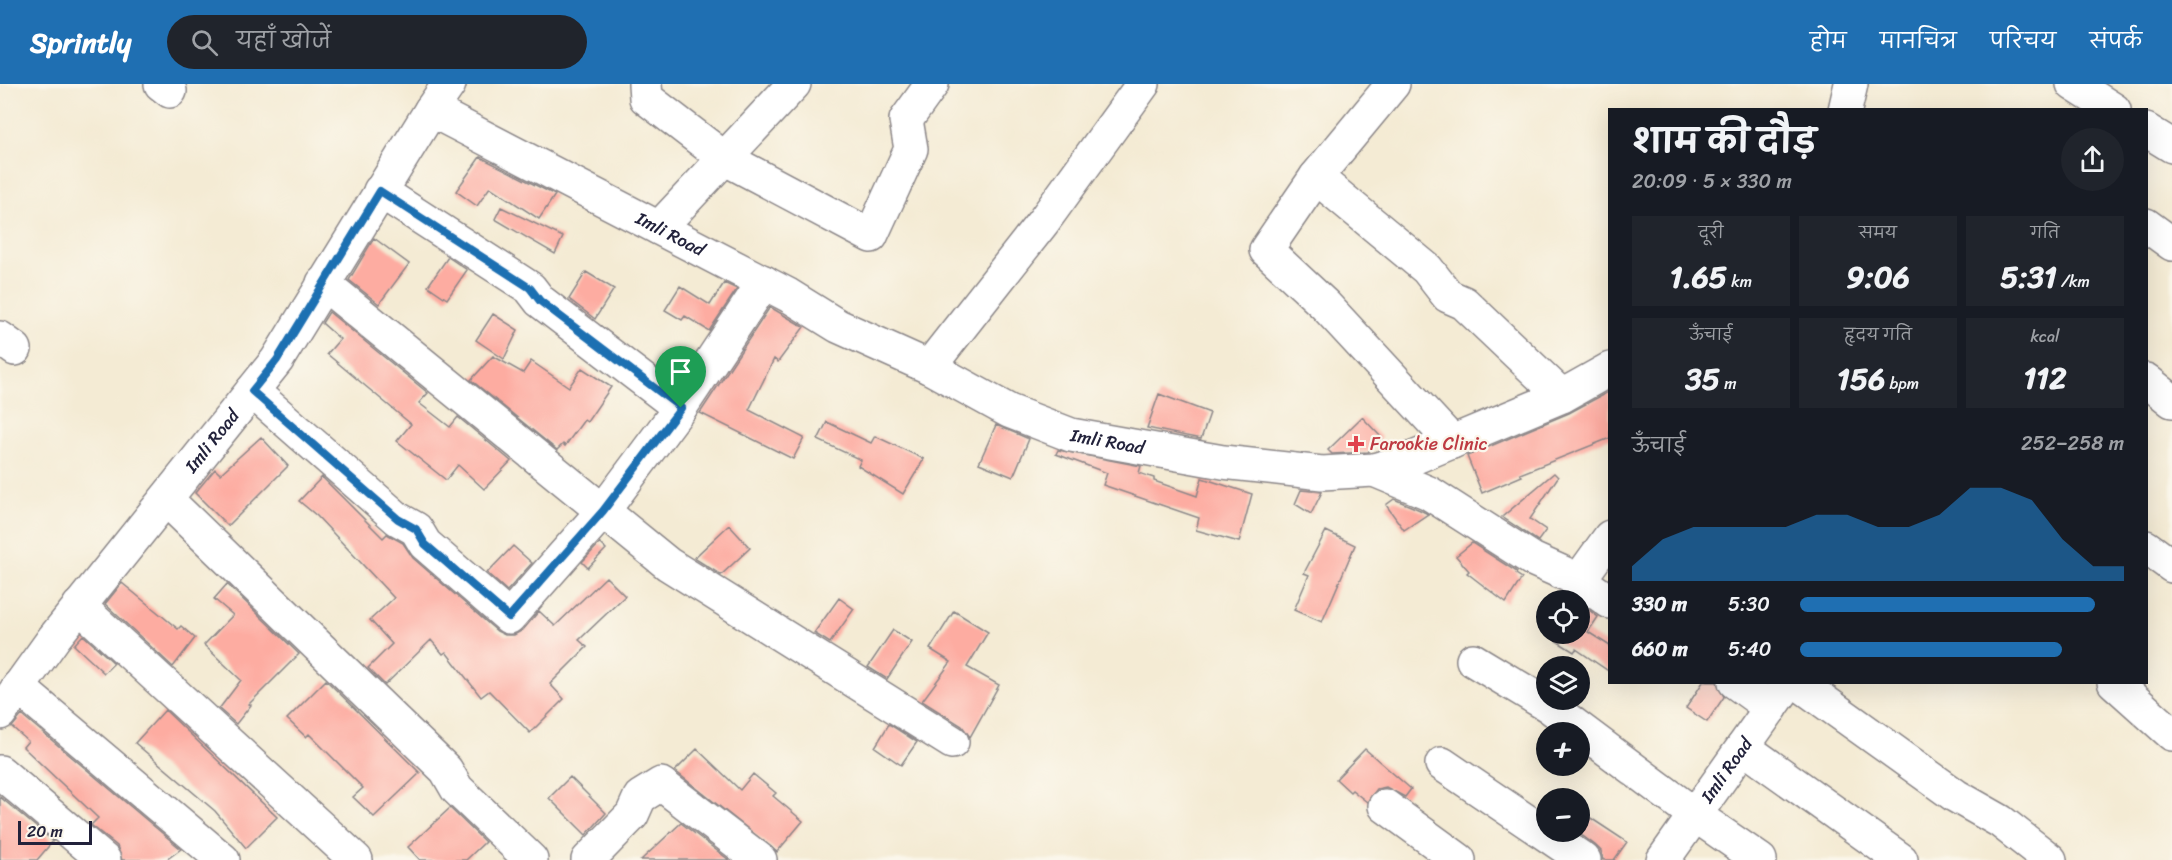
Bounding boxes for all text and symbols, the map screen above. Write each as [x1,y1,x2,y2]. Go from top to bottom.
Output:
search box [167,15,587,69]
text: Sprintly [30,18,131,67]
text: यहाँ खोजें [236,21,331,60]
text: होम [1810,22,1847,60]
text: मानचित्र [1880,22,1957,60]
text: परिचय [1990,22,2056,60]
text: संपर्क [2089,22,2142,60]
icon: search [188,26,221,59]
text: शाम की दौड़ [1632,112,1816,170]
button: share [2061,128,2124,191]
text: 20:09 · 5 × 330 m [1632,164,1792,199]
street label: Imli Road [629,202,712,266]
text: दूरी [1698,218,1724,247]
text: समय [1859,218,1897,247]
text: गति [2030,218,2060,247]
text: 1.65 [1670,250,1727,304]
text: 9:06 [1846,250,1910,304]
text: 5:31 [2000,250,2057,304]
text: km [1727,267,1752,296]
text: /km [2057,267,2090,296]
text: ऊँचाई [1690,320,1732,349]
text: हृदय गति [1844,320,1912,349]
text: kcal [2030,322,2060,351]
pin [655,346,706,408]
text: 112 [2023,351,2067,405]
text: 35 [1685,352,1720,406]
text: 156 [1837,352,1885,406]
icon: arrive [664,355,697,388]
text: m [1720,369,1737,398]
text: bpm [1885,369,1919,398]
street label: Imli Road [176,401,249,481]
street label: Imli Road [1067,419,1148,464]
text: 252–258 m [2021,426,2124,461]
place label: Farookie Clinic [1370,428,1488,460]
text: ऊँचाई [1632,428,1686,463]
marker: Farookie Clinic [1347,435,1365,453]
text: 330 m [1632,587,1687,622]
text: 5:30 [1728,587,1770,622]
map controls [1536,590,1590,842]
button: locate [1536,590,1590,644]
text: 660 m [1632,632,1688,667]
text: 5:40 [1728,632,1771,667]
button: layers [1536,656,1590,710]
button: + [1536,722,1590,776]
street label: Imli Road [1691,729,1762,811]
button: − [1536,788,1590,842]
text: 20 m [27,817,63,846]
scale bar [18,818,92,846]

